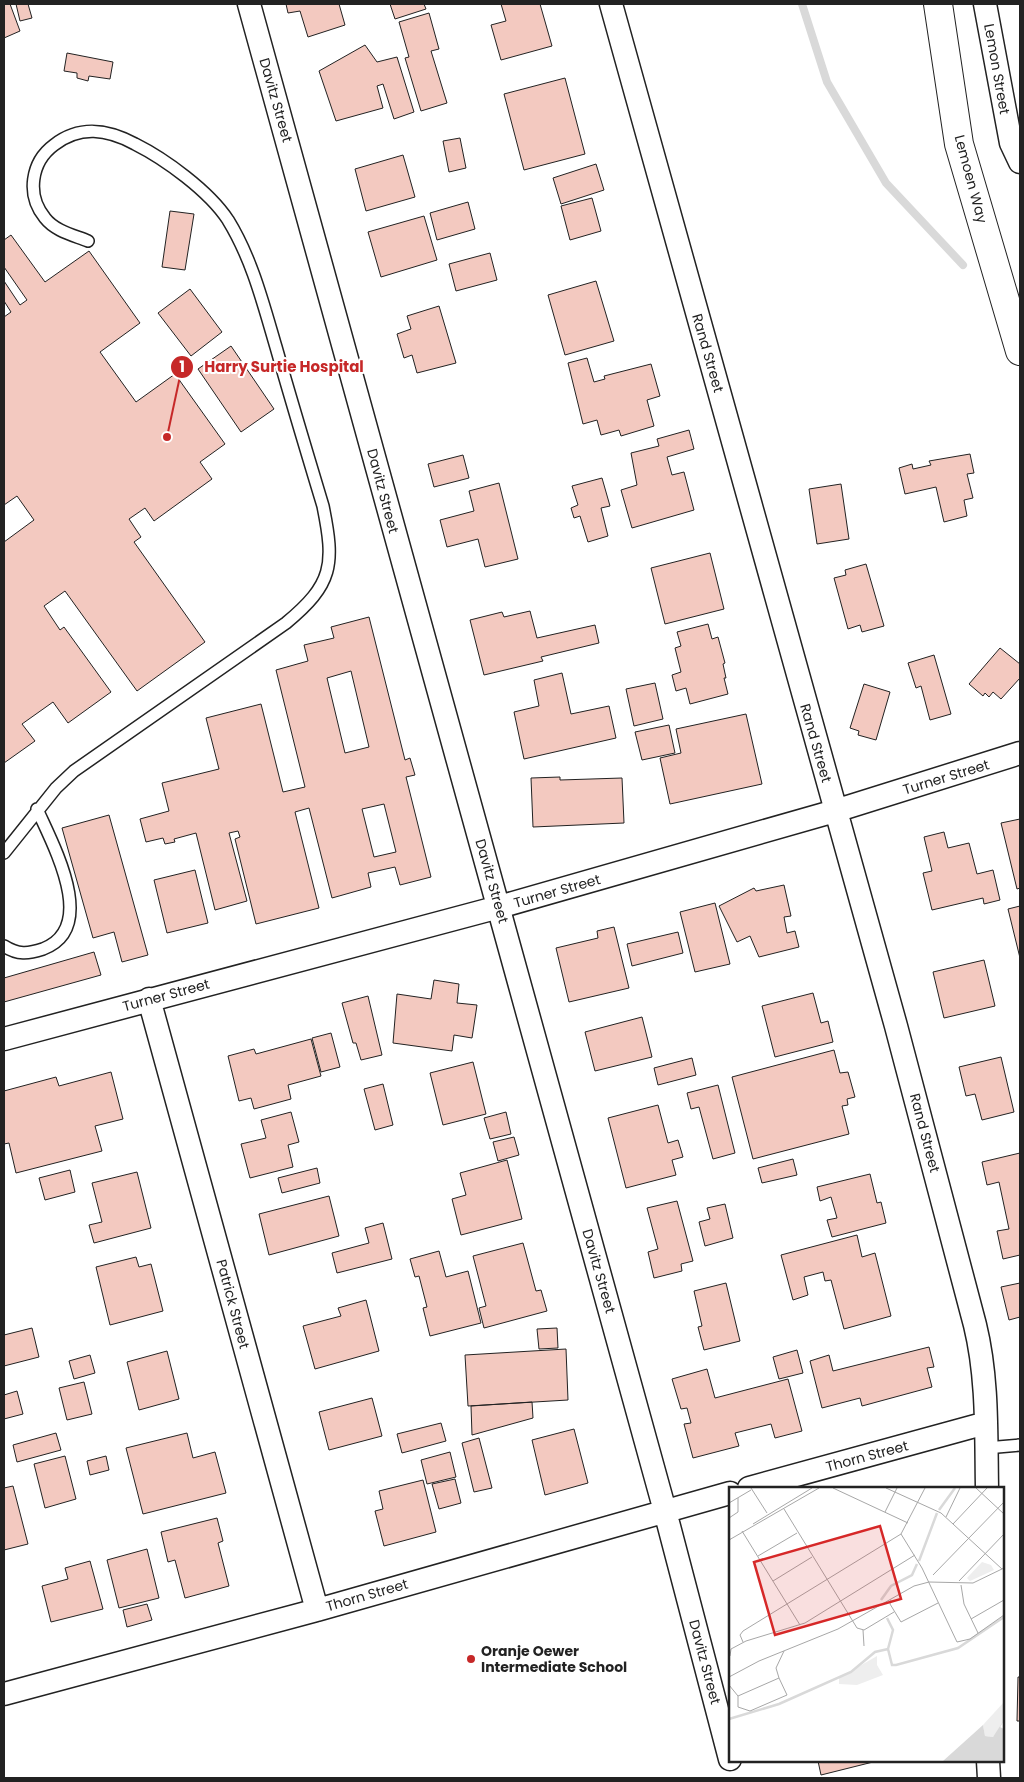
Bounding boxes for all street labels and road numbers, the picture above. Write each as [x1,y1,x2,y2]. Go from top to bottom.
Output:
street label: Lemon Street [979,22,1015,116]
street label: Davitz Street [254,55,298,145]
street label: Lemoen Way [950,133,992,225]
street label: Rand Street [687,311,729,395]
street label: Davitz Street [362,446,404,536]
street label: Rand Street [795,701,837,785]
street label: Turner Street [900,754,992,800]
street label: Davitz Street [470,836,514,926]
street label: Turner Street [511,869,603,913]
street label: Turner Street [120,974,212,1016]
street label: Rand Street [905,1091,945,1175]
street label: Davitz Street [577,1226,621,1316]
street label: Patrick Street [211,1257,255,1351]
street label: Thorn Street [824,1435,910,1477]
street label: Thorn Street [324,1574,410,1616]
street label: Davitz Street [684,1617,726,1707]

